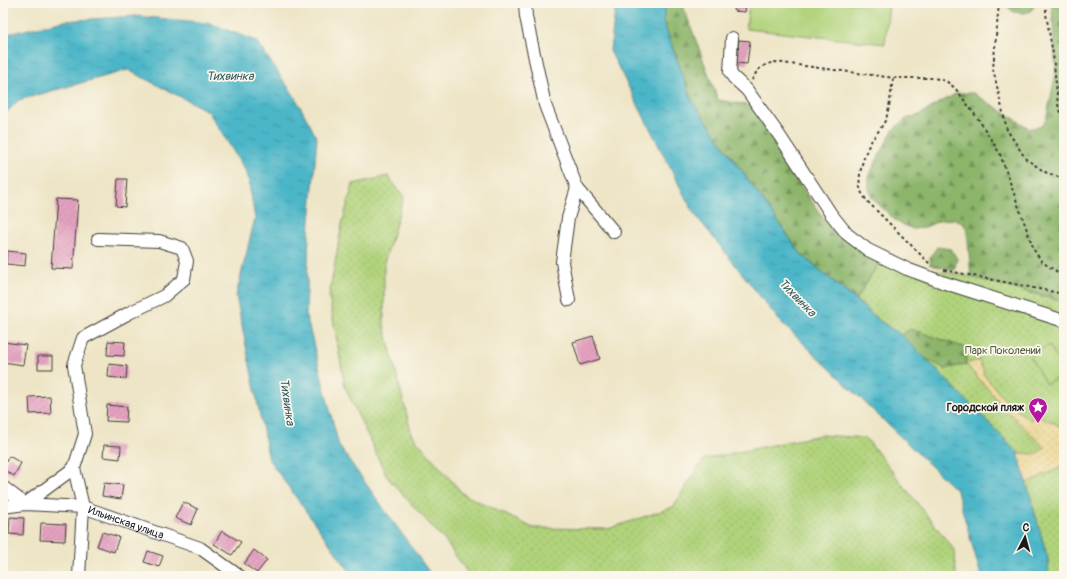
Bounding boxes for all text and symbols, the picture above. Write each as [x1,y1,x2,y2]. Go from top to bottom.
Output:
water label: Тихвинка [206,69,255,84]
water label: Тихвинка [775,276,820,321]
park label: Парк Поколений [965,344,1041,357]
water label: Тихвинка [276,378,298,428]
place icon: Городской пляж [1027,396,1049,424]
place label: Городской пляж [947,401,1025,414]
street label: Ильинская улица [87,503,166,541]
north arrow [1005,517,1045,557]
text: С [1022,521,1030,534]

